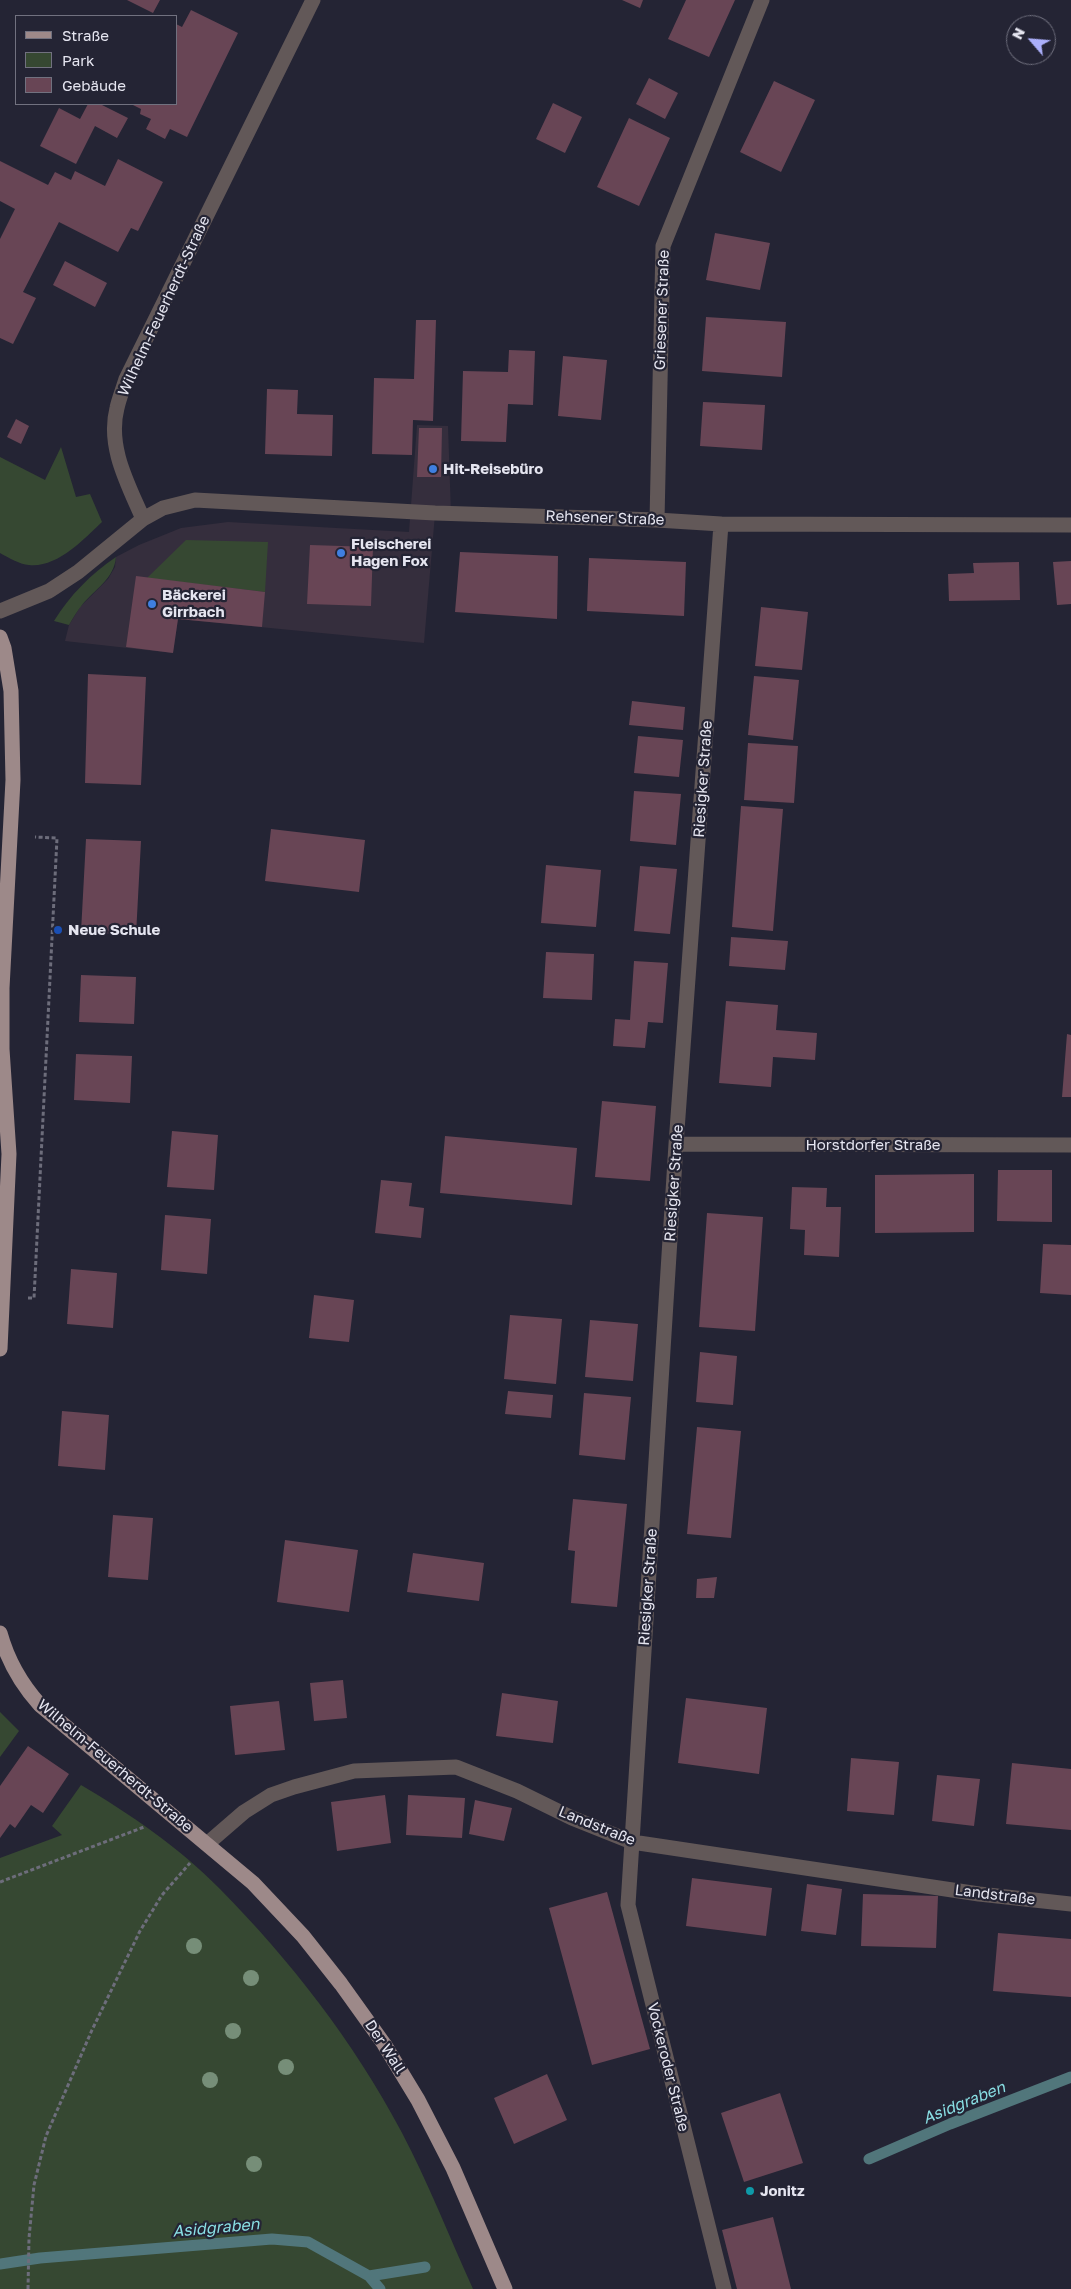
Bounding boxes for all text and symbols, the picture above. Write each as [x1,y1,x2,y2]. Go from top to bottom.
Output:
legend [15,15,178,105]
north arrow [1006,15,1056,65]
text: N [1008,25,1028,42]
text: Straße [62,26,109,44]
text: Park [62,51,94,69]
text: Gebäude [62,76,126,94]
street label: Wilhelm-Feuerherdt-Straße [114,213,214,399]
street label: Griesener Straße [651,250,673,370]
place label: Hit-Reisebüro [443,460,543,478]
marker: Hit-Reisebüro [427,463,439,475]
street label: Rehsener Straße [545,507,665,529]
place label: Fleischerei Hagen Fox [351,535,431,570]
marker: Fleischerei Hagen Fox [335,547,347,559]
place label: Bäckerei Girrbach [162,586,226,621]
marker: Bäckerei Girrbach [146,598,158,610]
street label: Riesigker Straße [690,720,716,838]
place label: Neue Schule [68,921,160,939]
marker: Neue Schule [52,924,64,936]
street label: Riesigker Straße [661,1124,687,1242]
street label: Horstdorfer Straße [805,1136,941,1154]
street label: Riesigker Straße [635,1528,661,1646]
street label: Wilhelm-Feuerherdt-Straße [34,1696,196,1836]
street label: Landstraße [556,1802,638,1850]
street label: Landstraße [954,1881,1036,1909]
street label: Vockeroder Straße [643,2001,693,2133]
street label: Der Wall [361,2017,409,2077]
water label: Asidgraben [920,2078,1008,2128]
place label: Jonitz [760,2182,805,2200]
marker: Jonitz [744,2185,756,2197]
water label: Asidgraben [172,2215,260,2241]

